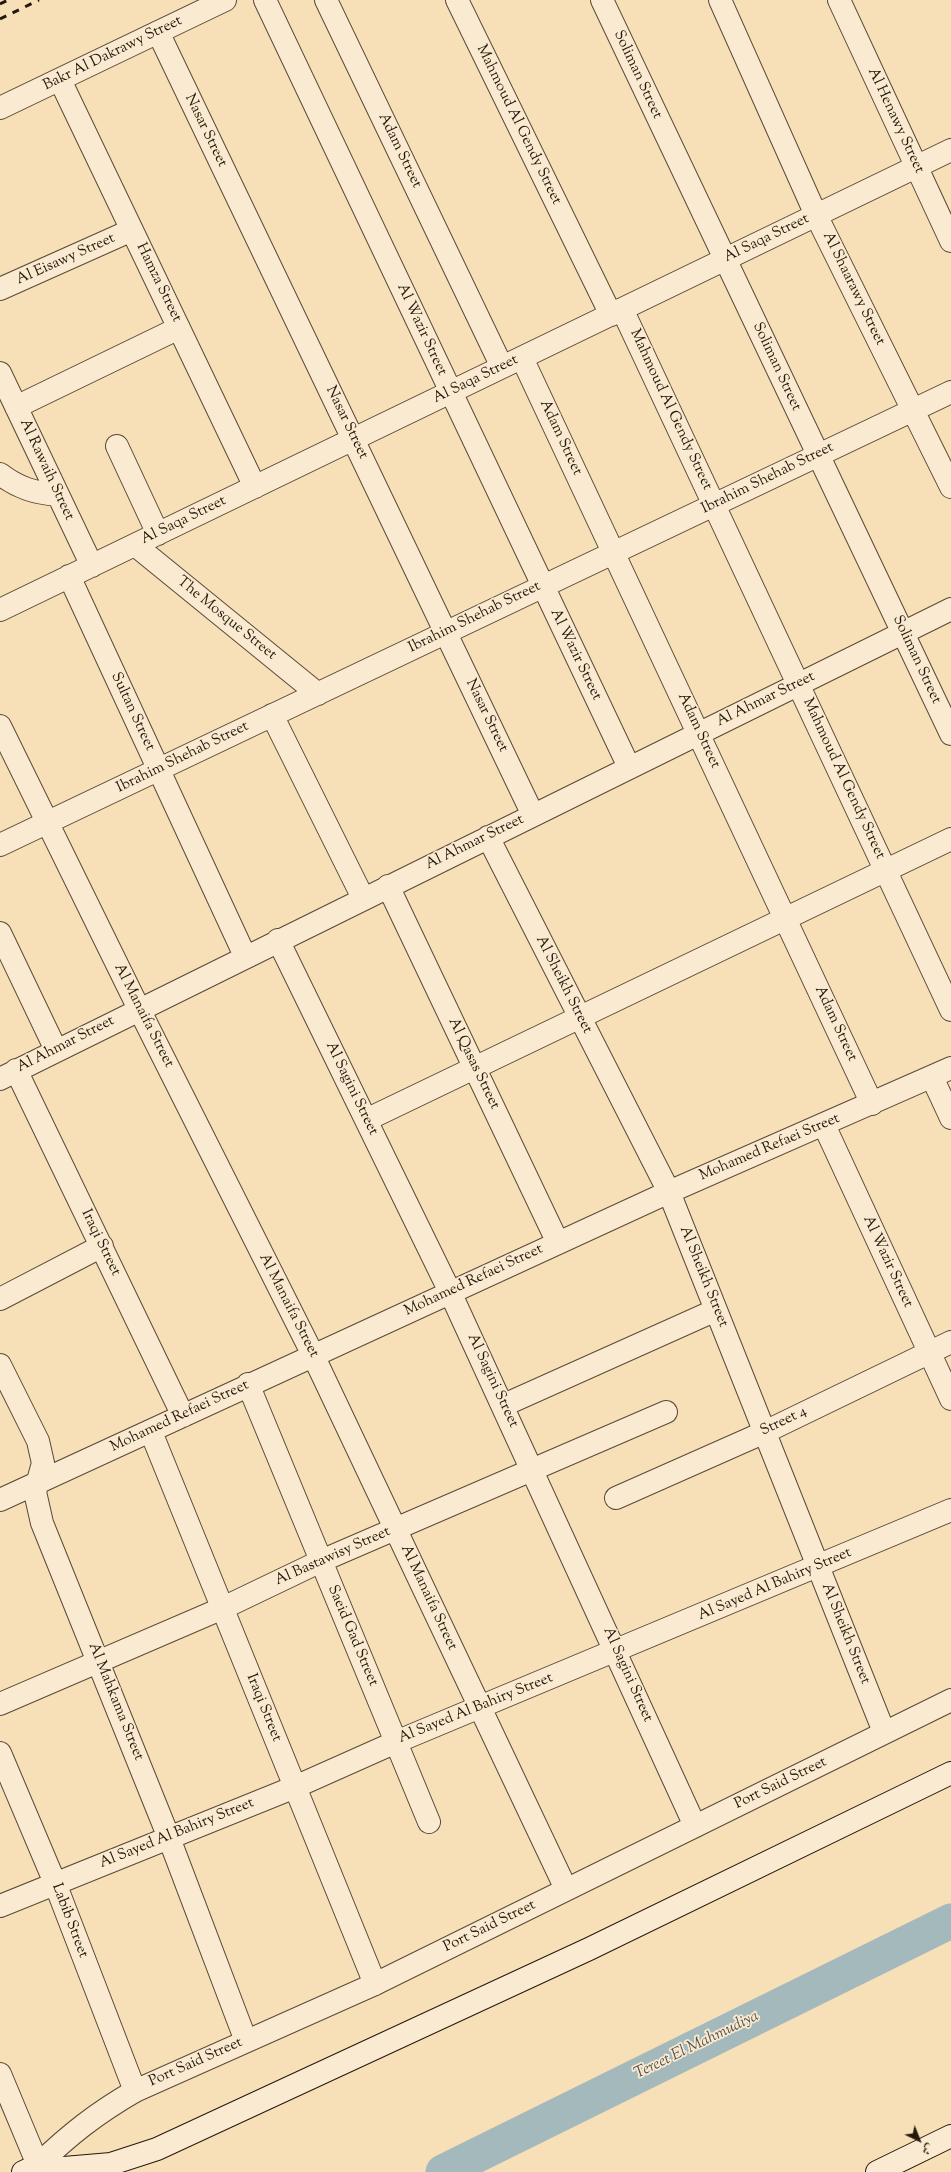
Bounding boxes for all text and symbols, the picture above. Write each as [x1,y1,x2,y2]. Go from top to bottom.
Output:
street label: Bakr Al Dakrawy Street [41,13,185,95]
street label: Soliman Street [609,28,665,122]
street label: Mahmoud Al Gendy Street [471,42,565,208]
street label: Al Henawy Street [863,65,927,177]
street label: Nasar Street [180,92,230,170]
street label: Adam Street [373,111,425,191]
street label: Al Saqa Street [722,211,812,267]
street label: Al Shaarawy Street [818,229,888,349]
street label: Al Eisawy Street [14,230,118,290]
street label: Hamza Street [131,241,185,325]
street label: Al Wazir Street [392,281,450,379]
street label: Soliman Street [748,320,804,414]
street label: Mahmoud Al Gendy Street [625,327,715,493]
street label: Al Saqa Street [431,352,521,408]
street label: Nasar Street [321,384,371,462]
street label: Adam Street [535,397,585,479]
street label: Al Rawaih Street [15,416,77,524]
street label: Ibrahim Shehab Street [699,439,837,519]
street label: Al Saqa Street [139,493,229,549]
street label: The Mosque Street [173,573,279,665]
street label: Ibrahim Shehab Street [406,578,544,658]
street label: Al Wazir Street [545,606,605,704]
street label: Soliman Street [888,613,944,707]
street label: Al Ahmar Street [714,668,818,732]
street label: Sultan Street [106,670,158,754]
street label: Nasar Street [461,677,511,755]
street label: Adam Street [673,690,723,772]
street label: Mahmoud Al Gendy Street [798,696,888,862]
street label: Ibrahim Shehab Street [114,718,252,798]
street label: Al Ahmar Street [423,811,527,875]
street label: Al Sheikh Street [531,933,595,1037]
street label: Al Manaifa Street [109,961,177,1071]
street label: Adam Street [810,983,860,1065]
street label: Al Ahmar Street [14,1013,118,1077]
street label: Al Qasas Street [443,1015,503,1113]
street label: Al Sagini Street [321,1039,381,1139]
street label: Mohamed Refaei Street [697,1110,843,1186]
street label: Iraqi Street [76,1207,124,1279]
street label: Al Wazir Street [858,1213,916,1311]
street label: Al Sheikh Street [675,1224,731,1330]
street label: Mohamed Refaei Street [402,1241,546,1321]
street label: Al Manaifa Street [254,1251,322,1361]
street label: Al Sagini Street [462,1331,522,1431]
street label: Mohamed Refaei Street [108,1377,252,1457]
street label: Street 4 [758,1403,810,1441]
street label: Al Bastawisy Street [273,1523,393,1591]
street label: Al Manaifa Street [396,1542,460,1654]
street label: Al Sayed Al Bahiry Street [696,1544,854,1626]
street label: Al Sheikh Street [817,1581,873,1687]
street label: Saeid Gad Street [323,1583,381,1689]
street label: Al Sagini Street [598,1625,656,1725]
street label: Al Mahkama Street [83,1640,147,1764]
street label: Al Sayed Al Bahiry Street [396,1670,556,1748]
street label: Iraqi Street [241,1671,285,1745]
street label: Port Said Street [732,1754,830,1814]
street label: Al Sayed Al Bahiry Street [97,1795,257,1873]
street label: Labib Street [47,1881,91,1961]
street label: Port Said Street [441,1897,539,1957]
water label: Tereet El Mahmudiya [632,2007,762,2085]
street label: Port Said Street [146,2034,246,2092]
north arrow [899,2120,939,2160]
text: ش [918,2139,937,2158]

